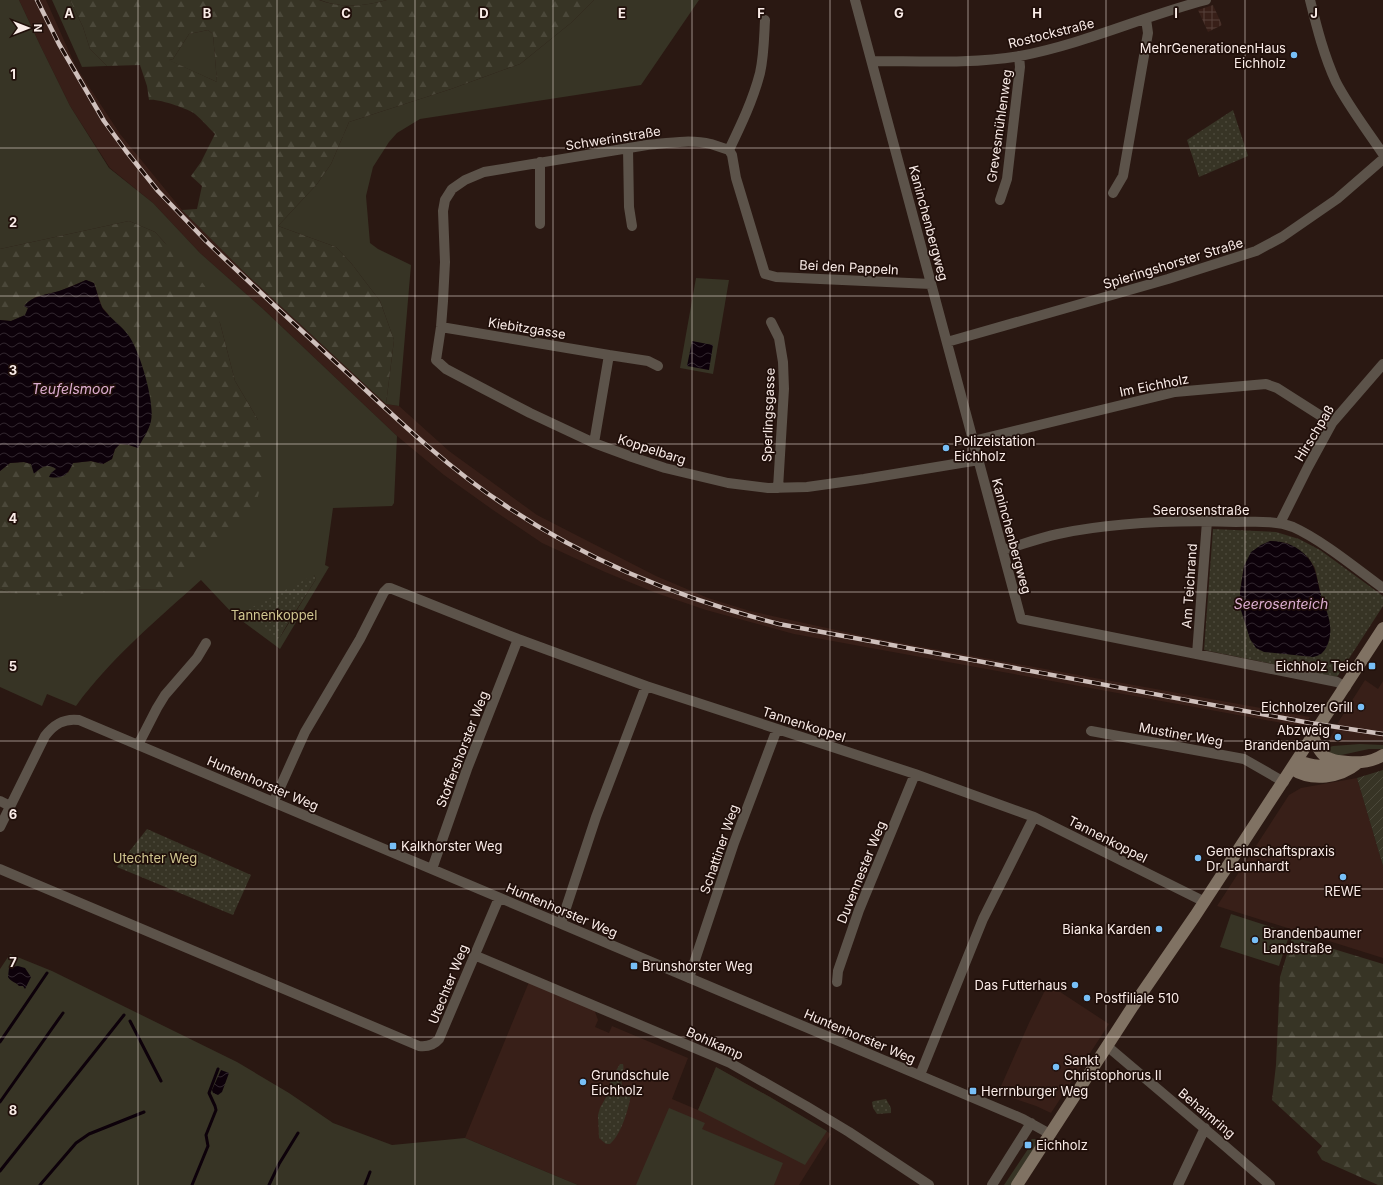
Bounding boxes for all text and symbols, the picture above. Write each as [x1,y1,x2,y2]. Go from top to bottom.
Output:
text: A [64,5,74,21]
text: B [203,5,212,21]
text: C [341,5,351,21]
text: D [479,5,489,21]
text: E [618,5,626,21]
text: F [757,5,765,21]
text: G [894,5,904,21]
text: H [1032,5,1042,21]
text: I [1174,5,1178,21]
text: J [1310,5,1318,21]
north arrow [8,8,48,48]
street label: Rostockstraße [1006,15,1096,51]
text: N [31,24,45,32]
place label: MehrGenerationenHaus Eichholz [1140,40,1286,71]
marker: MehrGenerationenHaus Eichholz [1289,50,1299,60]
text: 1 [10,66,16,82]
street label: Grevesmühlenweg [983,68,1015,184]
street label: Schwerinstraße [564,123,662,153]
street label: Kaninchenbergweg [906,163,952,283]
text: 2 [9,214,17,230]
street label: Spieringshorster Straße [1101,234,1245,292]
street label: Bei den Pappeln [799,256,899,278]
street label: Kiebitzgasse [487,314,567,342]
text: 3 [9,362,17,378]
street label: Sperlingsgasse [758,368,778,462]
street label: Im Eichholz [1118,370,1190,400]
water label: Teufelsmoor [32,380,115,397]
street label: Hirschpaß [1291,402,1337,464]
street label: Koppelbarg [616,430,688,468]
place label: Polizeistation Eichholz [954,433,1035,464]
marker: Polizeistation Eichholz [941,443,951,453]
street label: Kaninchenbergweg [989,476,1035,596]
street label: Seerosenstraße [1153,502,1250,518]
text: 4 [9,510,18,526]
street label: Am Teichrand [1178,543,1200,629]
water label: Seerosenteich [1234,595,1328,612]
park label: Tannenkoppel [231,607,317,623]
text: 5 [9,658,17,674]
place label: Eichholz Teich [1275,658,1364,674]
marker: Eichholz Teich [1367,661,1377,671]
street label: Stoffershorster Weg [432,688,492,810]
place label: Eichholzer Grill [1261,699,1353,715]
marker: Eichholzer Grill [1356,702,1366,712]
street label: Tannenkoppel [760,703,848,745]
street label: Mustiner Weg [1138,719,1224,749]
place label: Abzweig Brandenbaum [1244,722,1330,753]
marker: Abzweig Brandenbaum [1333,732,1343,742]
street label: Huntenhorster Weg [205,752,321,814]
street label: Schattiner Weg [696,802,742,896]
text: 6 [9,806,17,822]
street label: Tannenkoppel [1066,812,1150,866]
street label: Duvennester Weg [833,818,889,926]
place label: Kalkhorster Weg [401,838,503,854]
marker: Kalkhorster Weg [388,841,398,851]
place label: Gemeinschaftspraxis Dr. Launhardt [1206,843,1335,874]
park label: Utechter Weg [113,850,197,866]
marker: Gemeinschaftspraxis Dr. Launhardt [1193,853,1203,863]
marker: REWE [1338,872,1348,882]
street label: Huntenhorster Weg [504,879,620,941]
place label: REWE [1325,883,1361,899]
place label: Bianka Karden [1062,921,1151,937]
marker: Bianka Karden [1154,924,1164,934]
place label: Brandenbaumer Landstraße [1263,925,1362,956]
marker: Brandenbaumer Landstraße [1250,935,1260,945]
street label: Utechter Weg [425,942,471,1026]
text: 7 [9,954,17,970]
place label: Brunshorster Weg [642,958,753,974]
marker: Brunshorster Weg [629,961,639,971]
place label: Das Futterhaus [975,977,1067,993]
marker: Das Futterhaus [1070,980,1080,990]
place label: Postfiliale 510 [1095,990,1179,1006]
marker: Postfiliale 510 [1082,993,1092,1003]
street label: Huntenhorster Weg [802,1005,918,1067]
street label: Bohlkamp [684,1023,746,1063]
place label: Sankt Christophorus II [1064,1052,1162,1083]
marker: Sankt Christophorus II [1051,1062,1061,1072]
place label: Grundschule Eichholz [591,1067,669,1098]
marker: Grundschule Eichholz [578,1077,588,1087]
place label: Herrnburger Weg [981,1083,1088,1099]
street label: Behaimring [1175,1085,1239,1141]
marker: Herrnburger Weg [968,1086,978,1096]
text: 8 [9,1102,17,1118]
place label: Eichholz [1036,1137,1088,1153]
marker: Eichholz [1023,1140,1033,1150]

